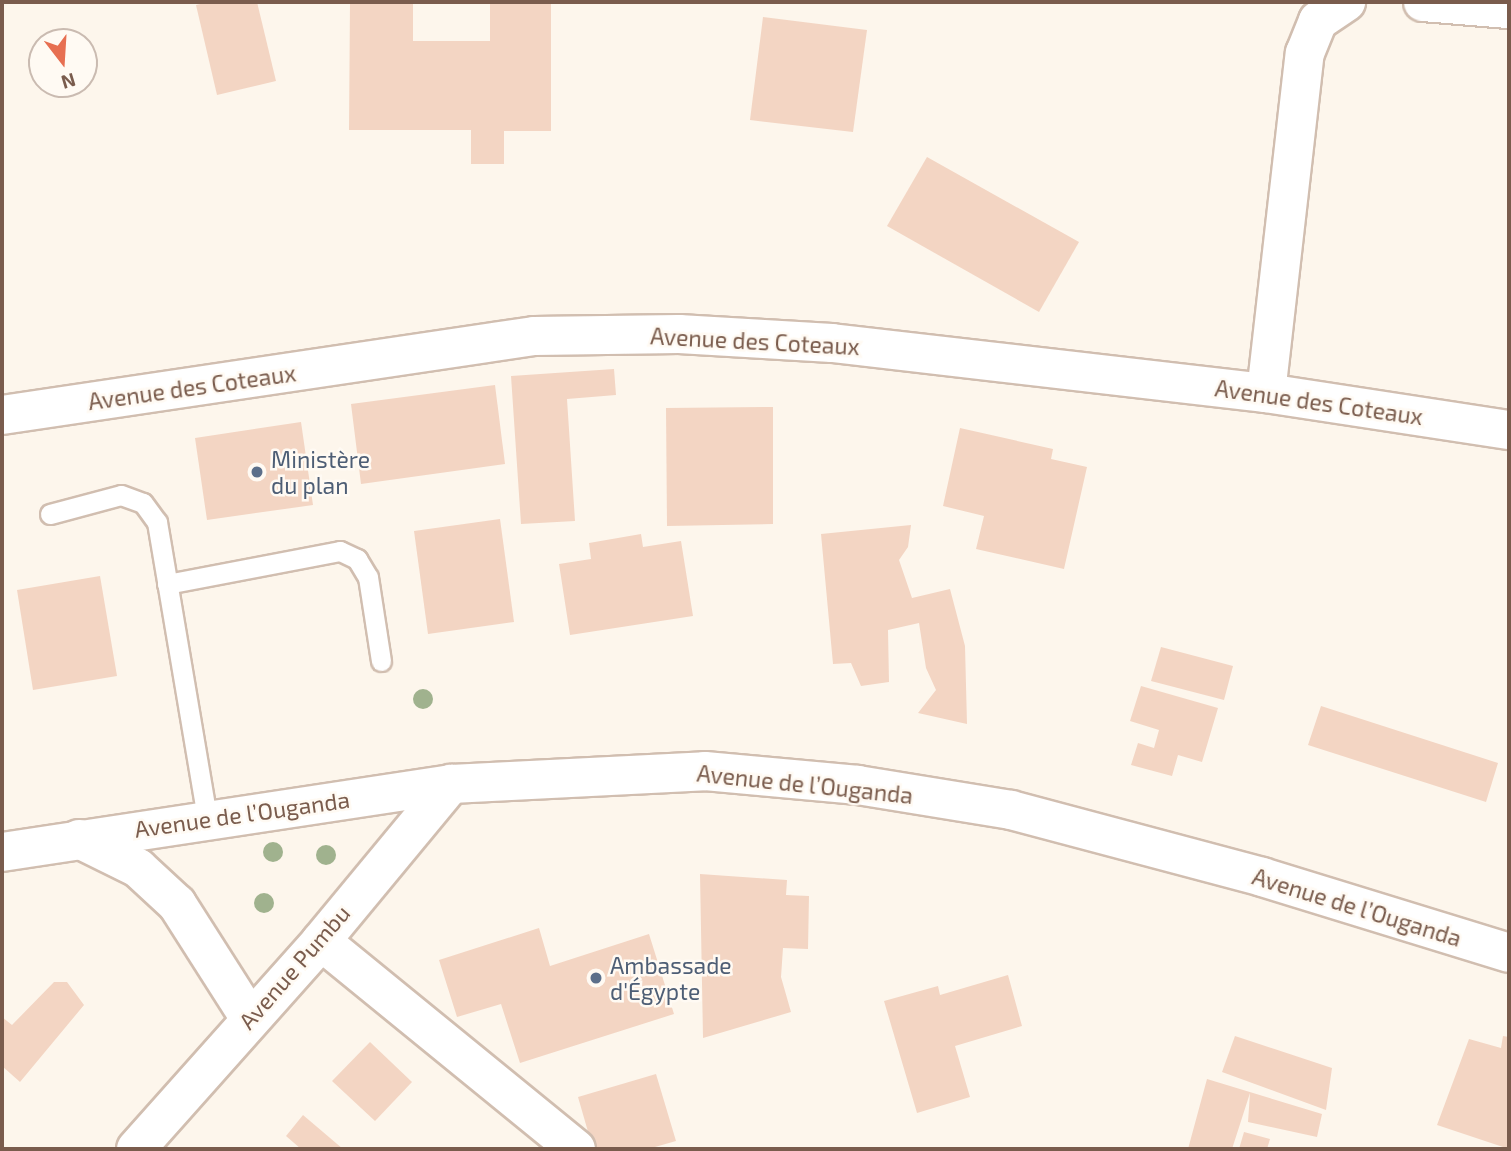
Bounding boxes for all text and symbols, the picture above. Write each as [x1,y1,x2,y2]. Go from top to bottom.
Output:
north arrow [28,28,98,98]
text: N [59,69,79,95]
street label: Avenue des Coteaux [650,322,860,360]
street label: Avenue des Coteaux [86,359,298,415]
street label: Avenue des Coteaux [1213,374,1425,430]
place label: Ministère du plan [271,445,370,499]
marker: Ministère du plan [249,464,265,480]
street label: Avenue de l’Ouganda [696,759,914,809]
street label: Avenue de l’Ouganda [133,785,351,843]
street label: Avenue de l’Ouganda [1249,862,1465,952]
street label: Avenue Pumbu [233,899,355,1035]
place label: Ambassade d'Égypte [610,951,732,1005]
marker: Ambassade d'Égypte [588,970,604,986]

